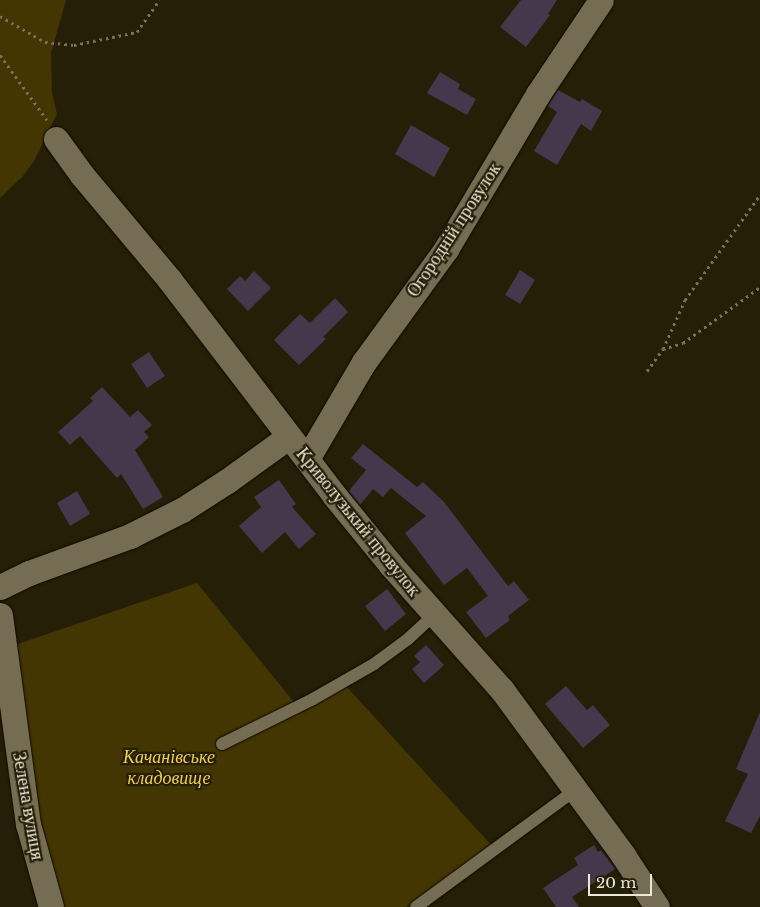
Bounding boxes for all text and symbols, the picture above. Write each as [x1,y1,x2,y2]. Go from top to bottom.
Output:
street label: Огородній провулок [403,159,505,301]
street label: Криволузький провулок [291,443,425,601]
park label: Качанівське кладовище [123,747,215,790]
street label: Зелена вулиця [8,750,48,862]
scale bar [590,864,654,896]
text: 20 m [596,873,636,892]

